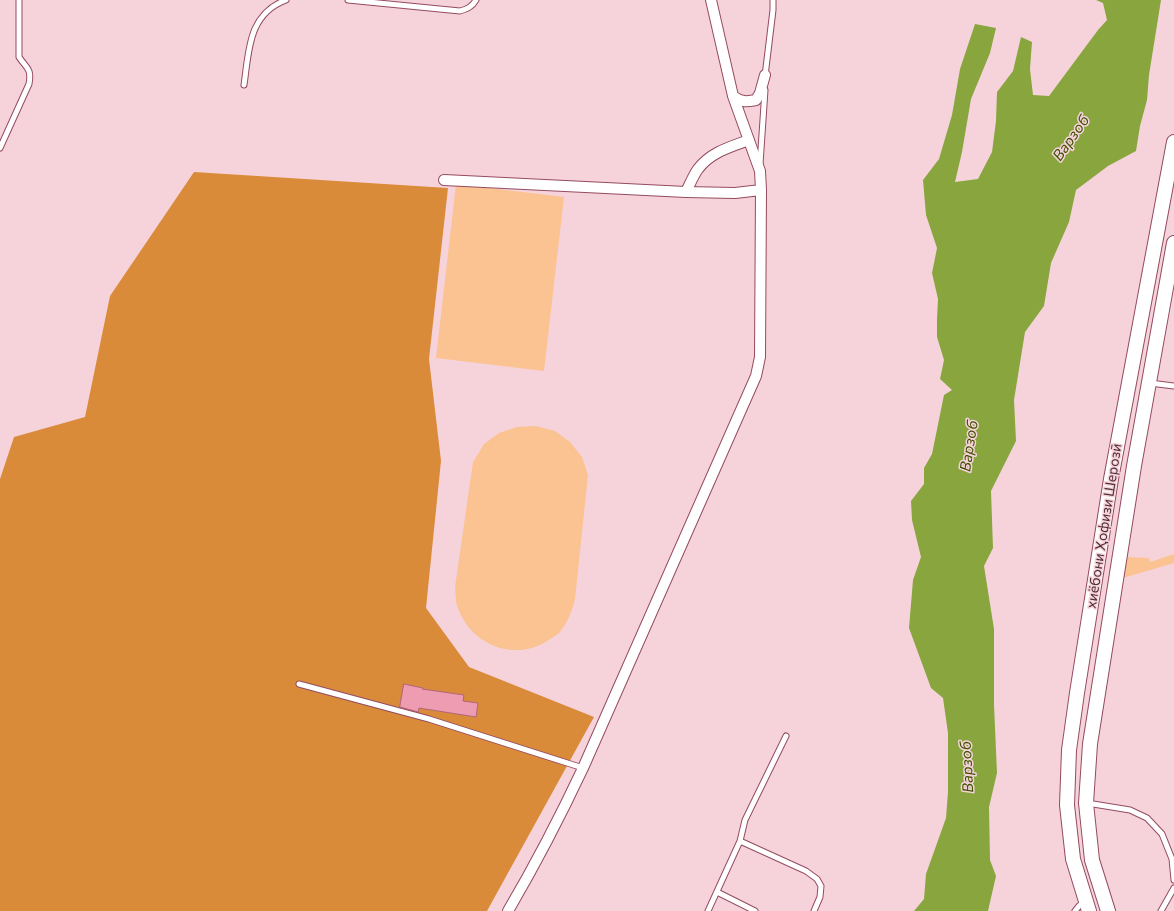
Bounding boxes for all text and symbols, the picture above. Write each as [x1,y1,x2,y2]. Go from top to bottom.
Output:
water label: Варзоб [1049,112,1093,164]
water label: Варзоб [956,419,982,473]
street label: хиёбони Ҳофизи Шерозӣ [1083,442,1125,610]
water label: Варзоб [957,741,977,793]

